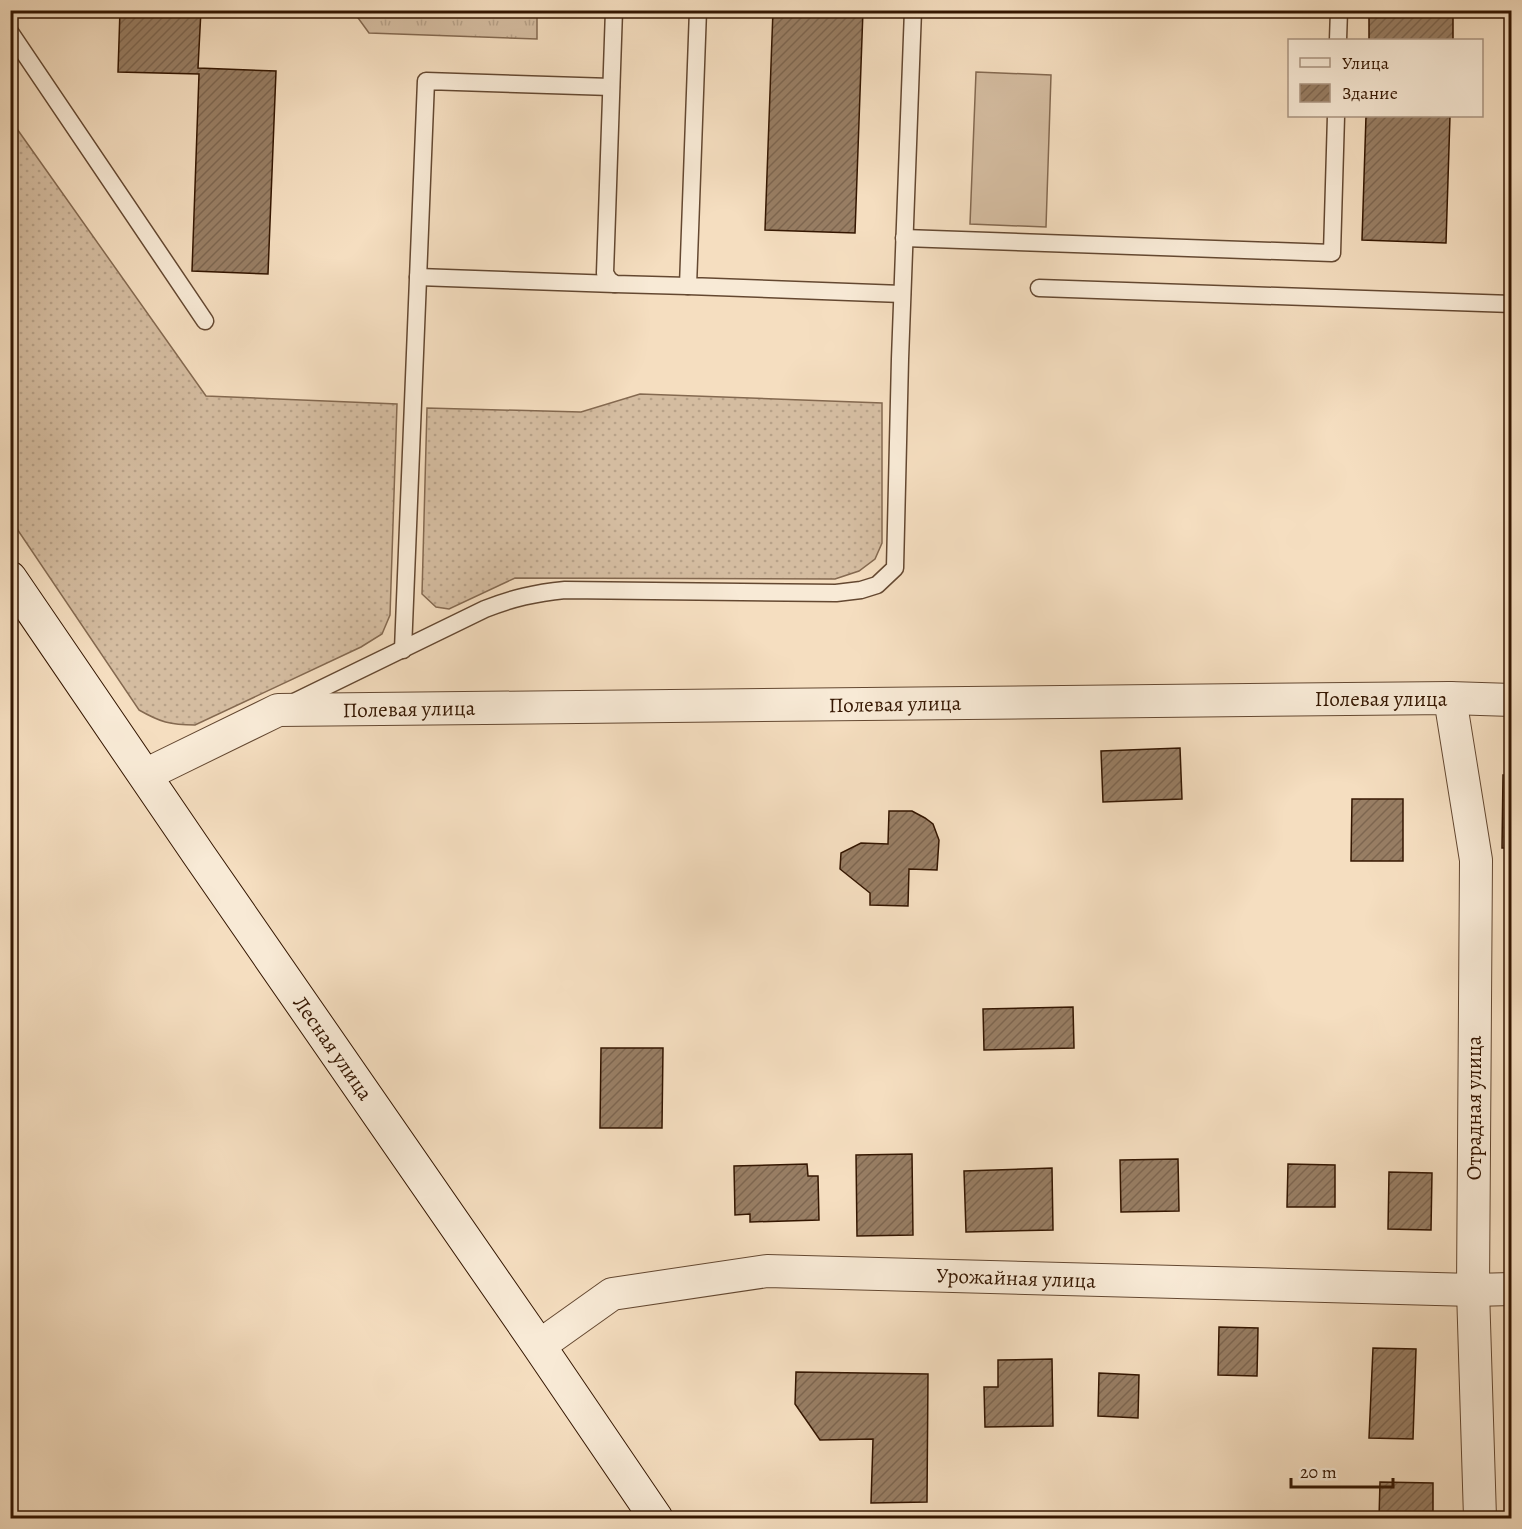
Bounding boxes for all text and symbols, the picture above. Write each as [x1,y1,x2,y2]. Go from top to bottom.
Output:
legend [1288,39,1483,117]
text: Улица [1342,51,1390,75]
text: Здание [1342,81,1398,105]
street label: Полевая улица [1315,685,1448,713]
street label: Полевая улица [828,689,962,719]
street label: Полевая улица [342,694,476,724]
street label: Лесная улица [287,990,380,1106]
street label: Отрадная улица [1460,1035,1488,1180]
street label: Урожайная улица [936,1261,1097,1295]
scale bar [1291,1451,1393,1489]
text: 20 m [1300,1460,1337,1484]

